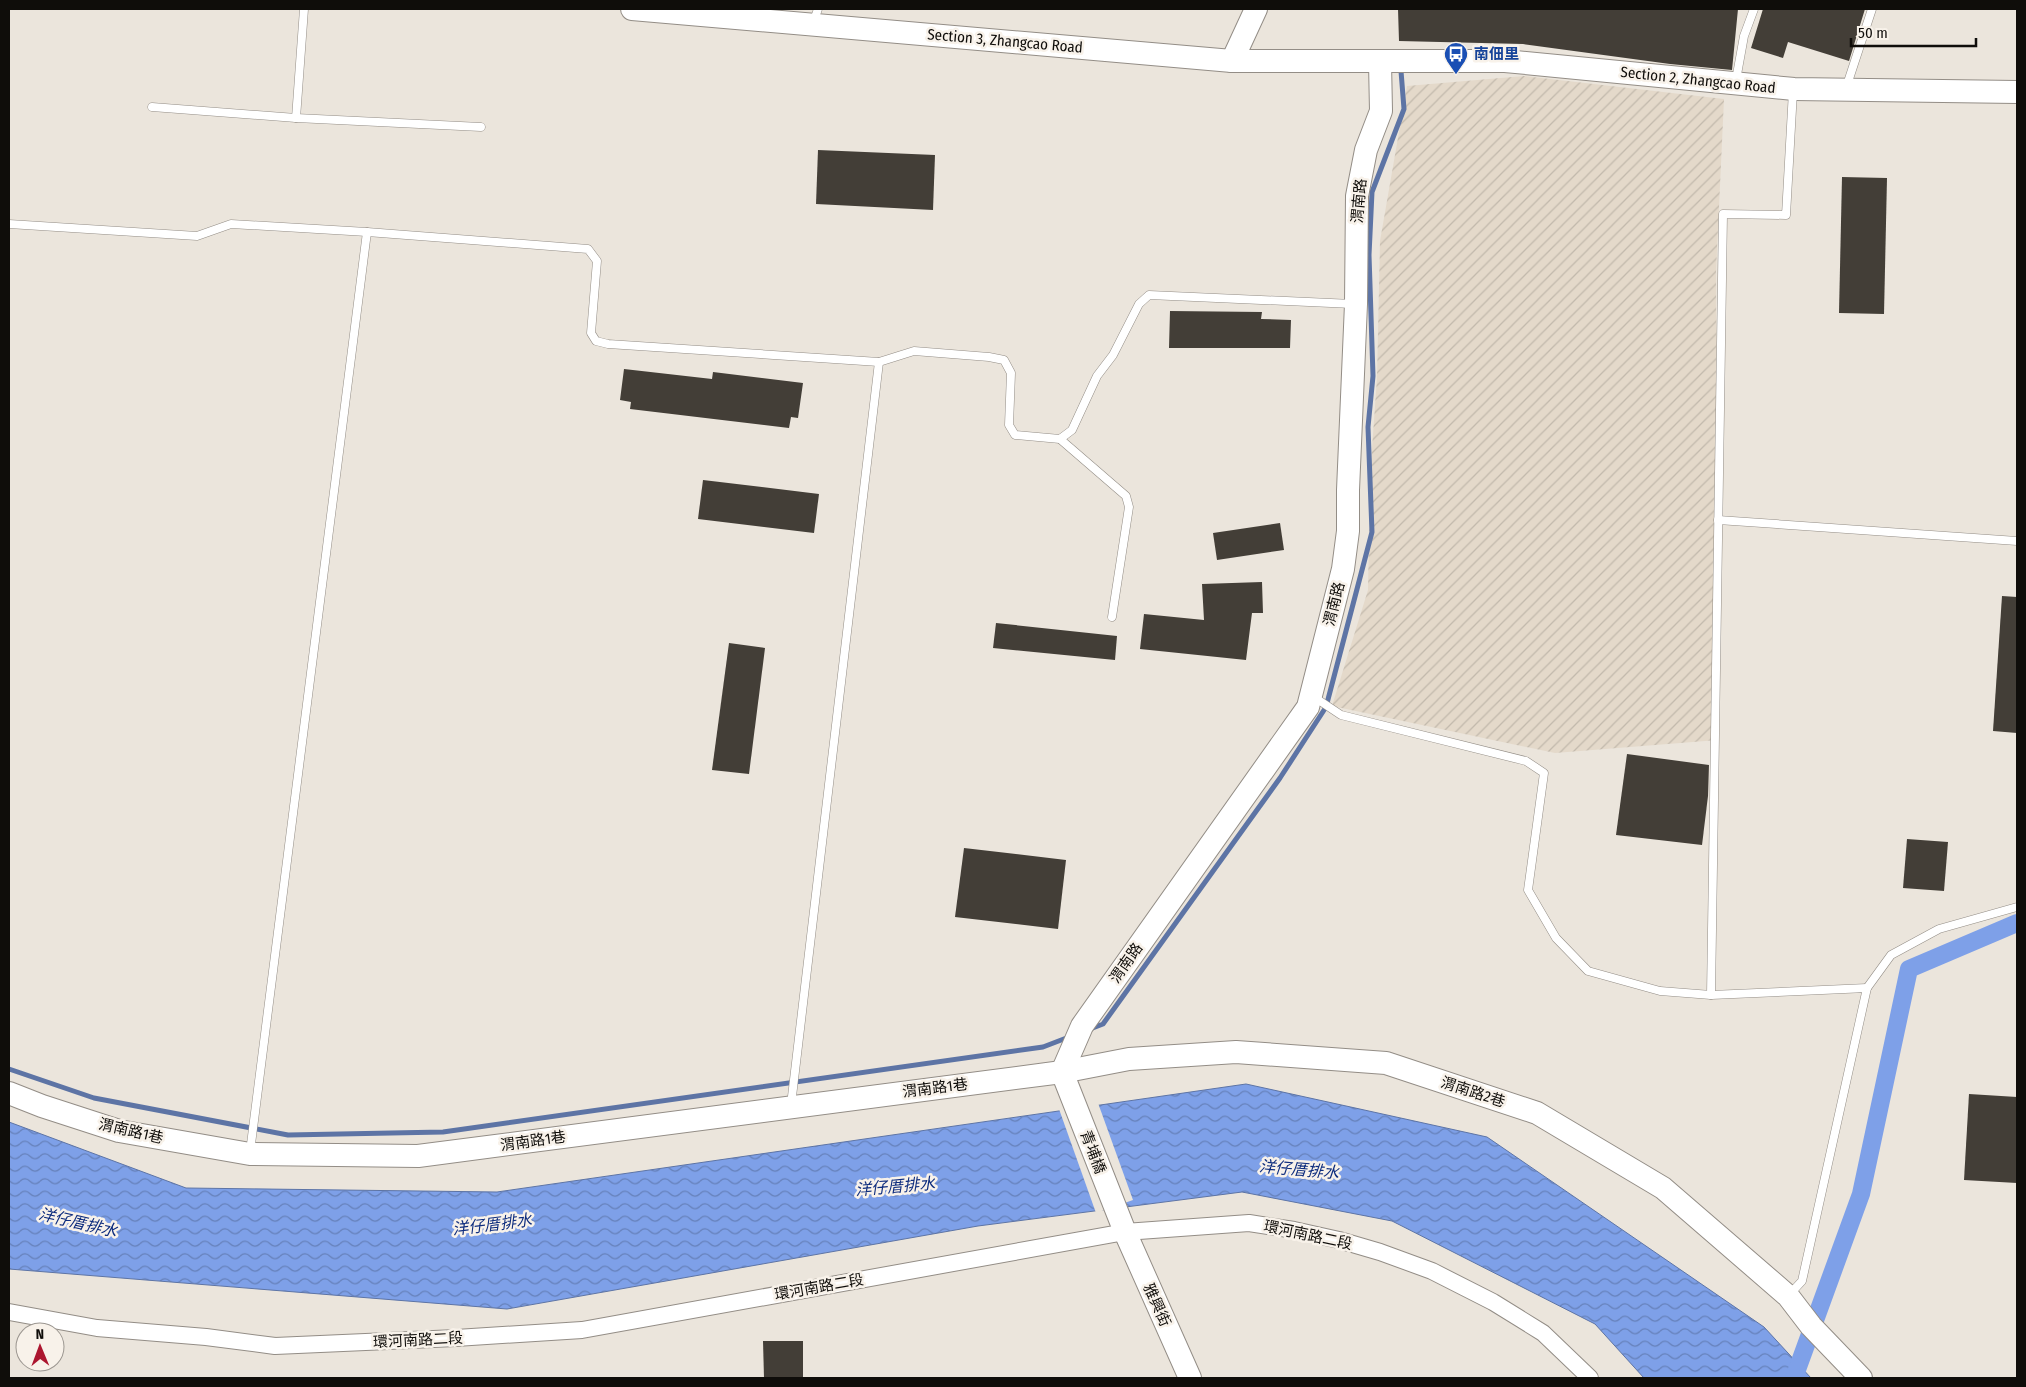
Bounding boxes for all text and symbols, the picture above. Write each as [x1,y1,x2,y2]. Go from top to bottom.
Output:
scale bar [1851,15,1976,47]
text: 50 m [1858,24,1888,42]
street label: Section 3, Zhangcao Road [927,25,1083,57]
bus stop icon: 南佃里 [1443,41,1469,75]
place label: 南佃里 [1474,45,1519,63]
street label: Section 2, Zhangcao Road [1620,63,1776,97]
street label: 渭南路 [1348,178,1370,224]
street label: 渭南路 [1320,580,1348,628]
street label: 渭南路 [1106,939,1146,987]
street label: 渭南路2巷 [1439,1073,1507,1111]
street label: 渭南路1巷 [901,1075,969,1101]
street label: 渭南路1巷 [97,1115,165,1147]
street label: 渭南路1巷 [499,1128,567,1154]
street label: 青埔橋 [1077,1128,1109,1176]
water label: 洋仔厝排水 [1258,1157,1341,1183]
water label: 洋仔厝排水 [854,1173,937,1199]
water label: 洋仔厝排水 [37,1204,120,1241]
water label: 洋仔厝排水 [451,1210,534,1239]
street label: 環河南路二段 [1262,1217,1354,1253]
street label: 環河南路二段 [773,1270,865,1304]
street label: 雅興街 [1140,1281,1174,1329]
north arrow [15,1322,65,1372]
text: N [35,1326,44,1343]
street label: 環河南路二段 [373,1329,463,1351]

